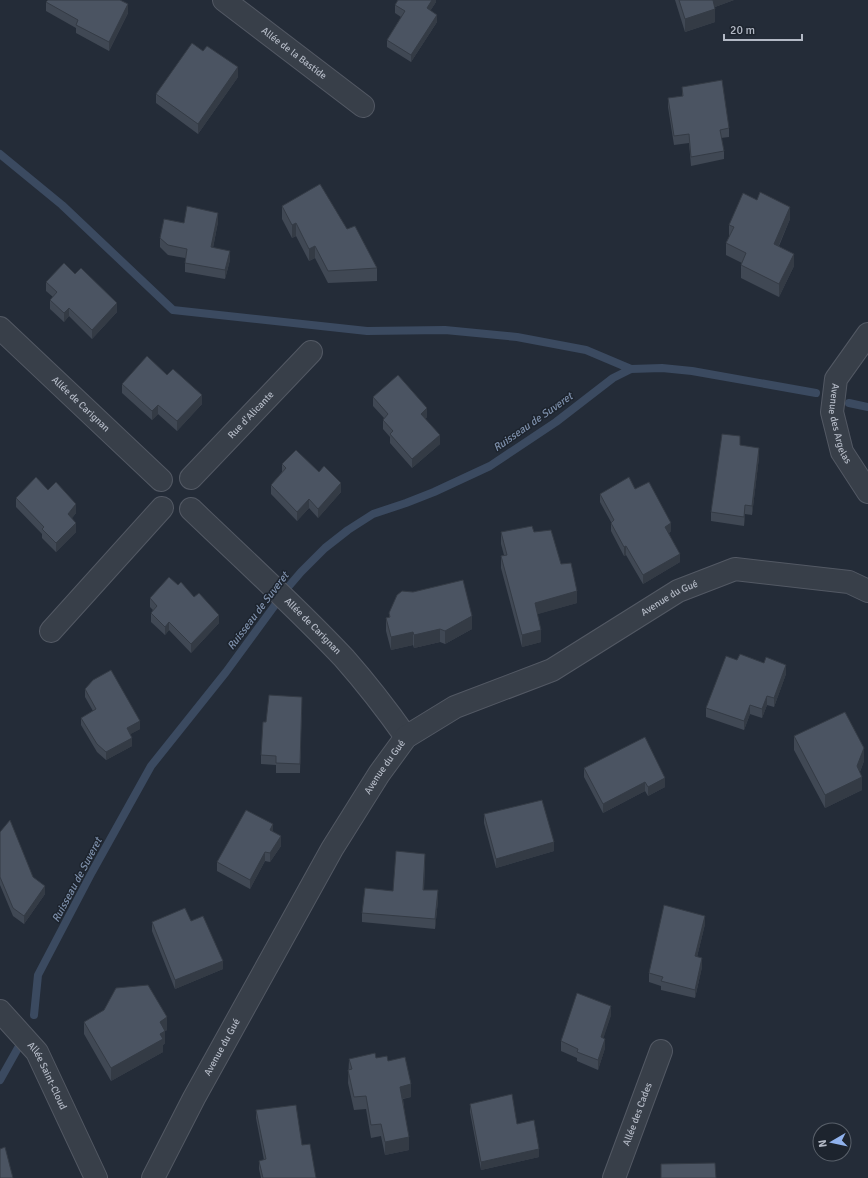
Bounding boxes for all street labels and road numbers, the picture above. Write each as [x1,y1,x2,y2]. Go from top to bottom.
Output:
street label: Allée de la Bastide [259,25,329,82]
street label: Allée de Carignan [49,374,112,434]
street label: Avenue des Argelas [826,383,854,466]
street label: Rue d'Alicante [226,389,276,441]
street label: Avenue du Gué [639,578,700,619]
street label: Allée de Carignan [282,595,344,657]
street label: Avenue du Gué [362,738,408,797]
street label: Avenue du Gué [202,1017,243,1078]
street label: Allée Saint-Cloud [25,1039,69,1112]
street label: Allée des Cades [620,1080,655,1148]

